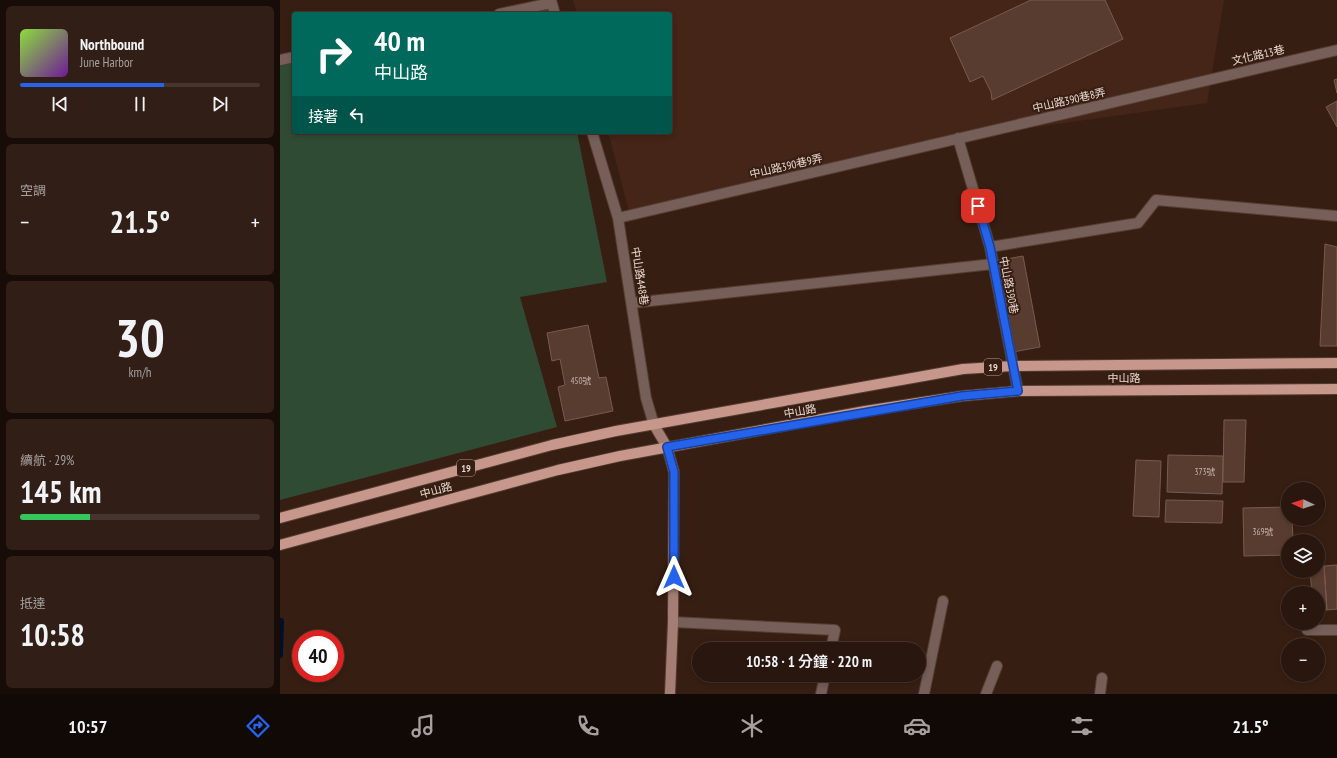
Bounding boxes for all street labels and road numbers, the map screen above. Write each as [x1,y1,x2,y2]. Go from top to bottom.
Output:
street label: 文化路13巷 [1230,42,1286,68]
street label: 中山路390巷8弄 [1031,85,1107,115]
street label: 中山路390巷9弄 [748,151,824,181]
street label: 中山路448巷 [628,246,652,306]
street label: 中山路390巷 [997,255,1021,315]
road number: 19 [984,359,1002,375]
street label: 中山路 [1108,371,1141,385]
street label: 中山路 [783,401,817,421]
road number: 19 [457,460,475,476]
street label: 中山路 [418,479,454,501]

